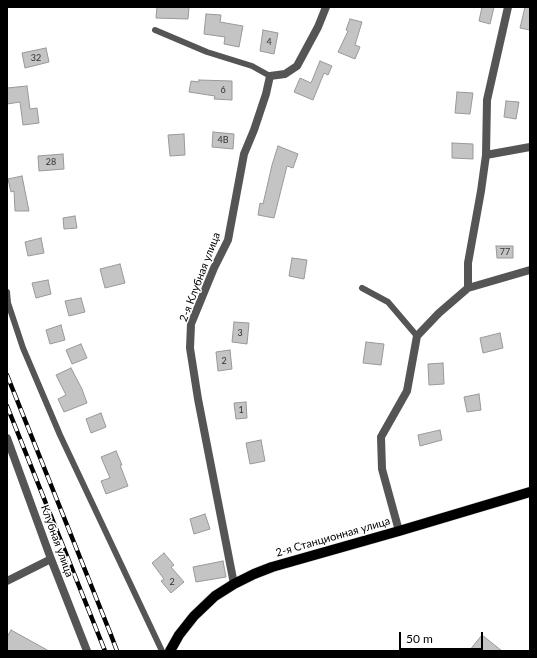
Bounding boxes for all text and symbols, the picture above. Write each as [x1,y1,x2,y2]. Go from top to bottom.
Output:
house number: 4 [266,37,272,47]
house number: 32 [31,53,41,63]
house number: 6 [220,85,226,95]
house number: 4В [217,135,229,145]
house number: 28 [46,157,56,167]
street label: 2-я Клубная улица [177,230,223,324]
house number: 77 [500,247,510,257]
house number: 3 [237,328,243,338]
house number: 2 [221,356,227,366]
house number: 1 [238,405,244,415]
street label: Клубная улица [38,503,76,579]
street label: 2-я Станционная улица [274,514,392,560]
house number: 2 [169,577,175,587]
scale bar [401,624,485,650]
text: 50 m [406,631,433,646]

